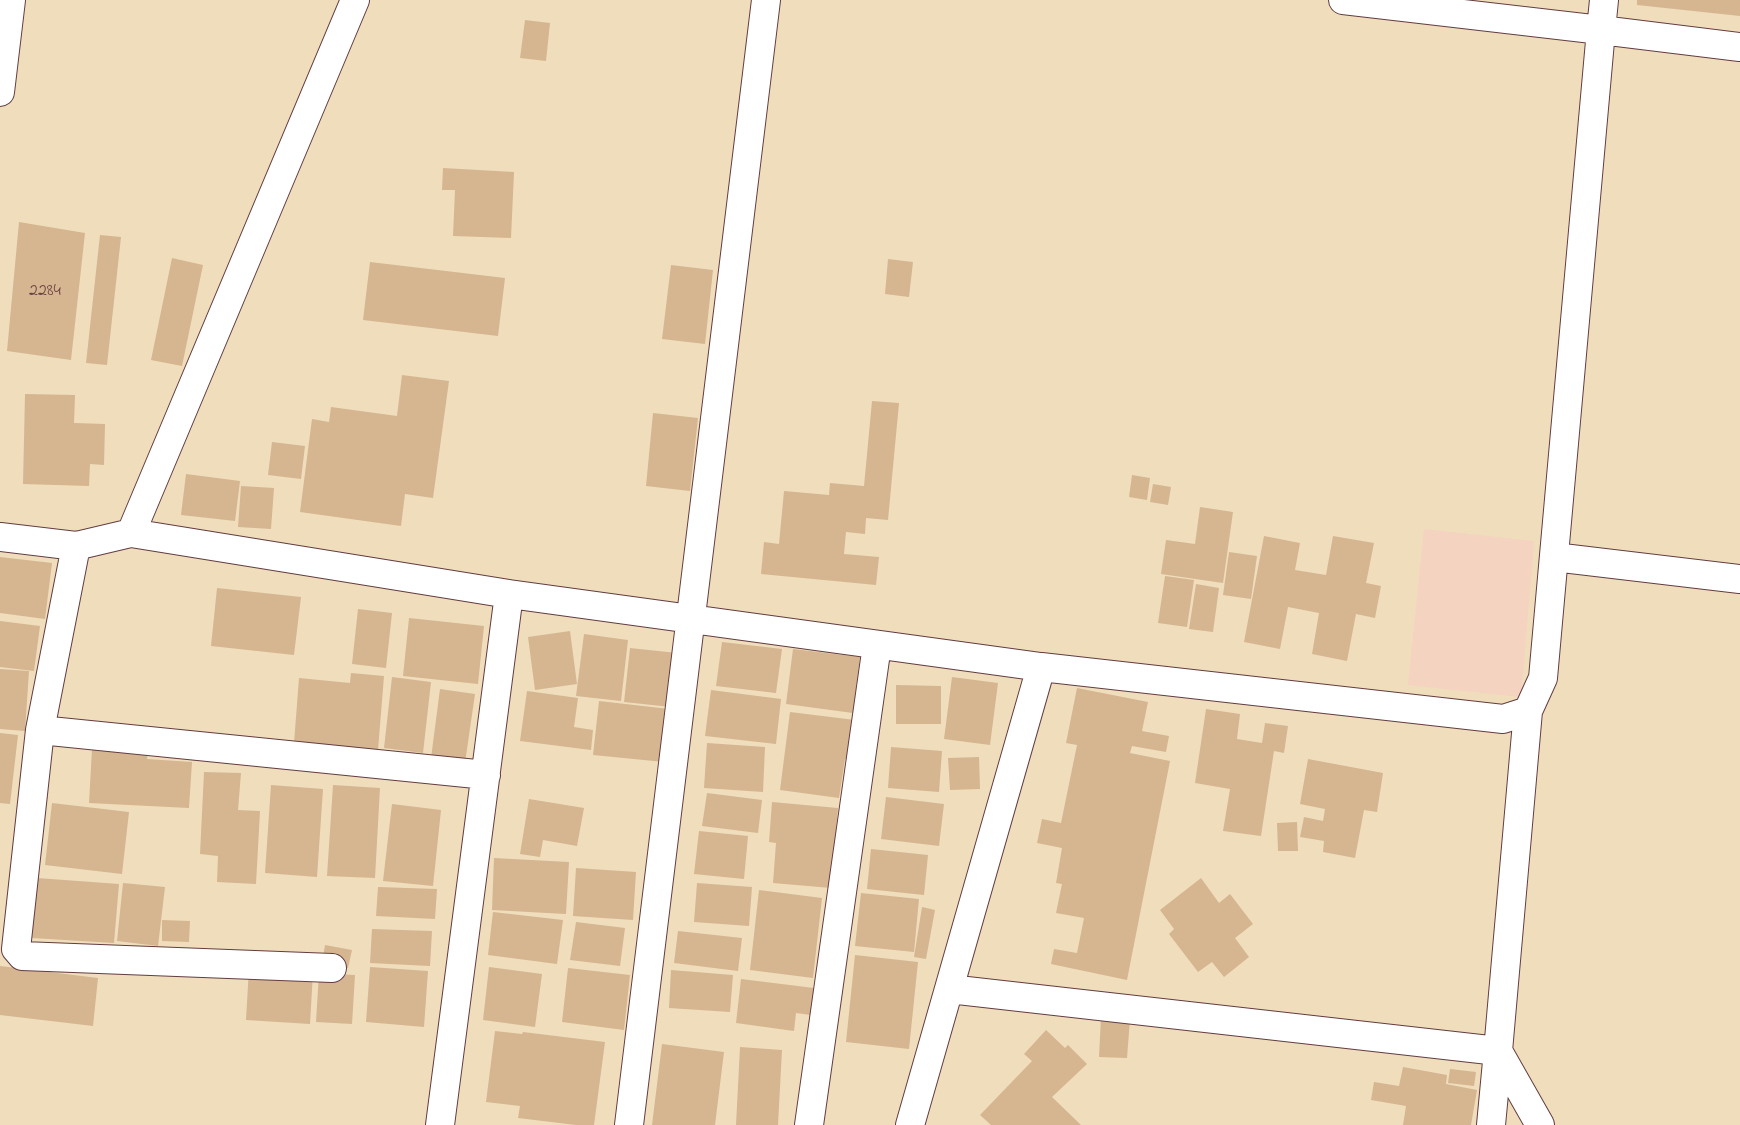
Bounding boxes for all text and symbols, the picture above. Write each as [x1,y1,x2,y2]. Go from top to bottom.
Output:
house number: 2284 [29,281,61,303]

